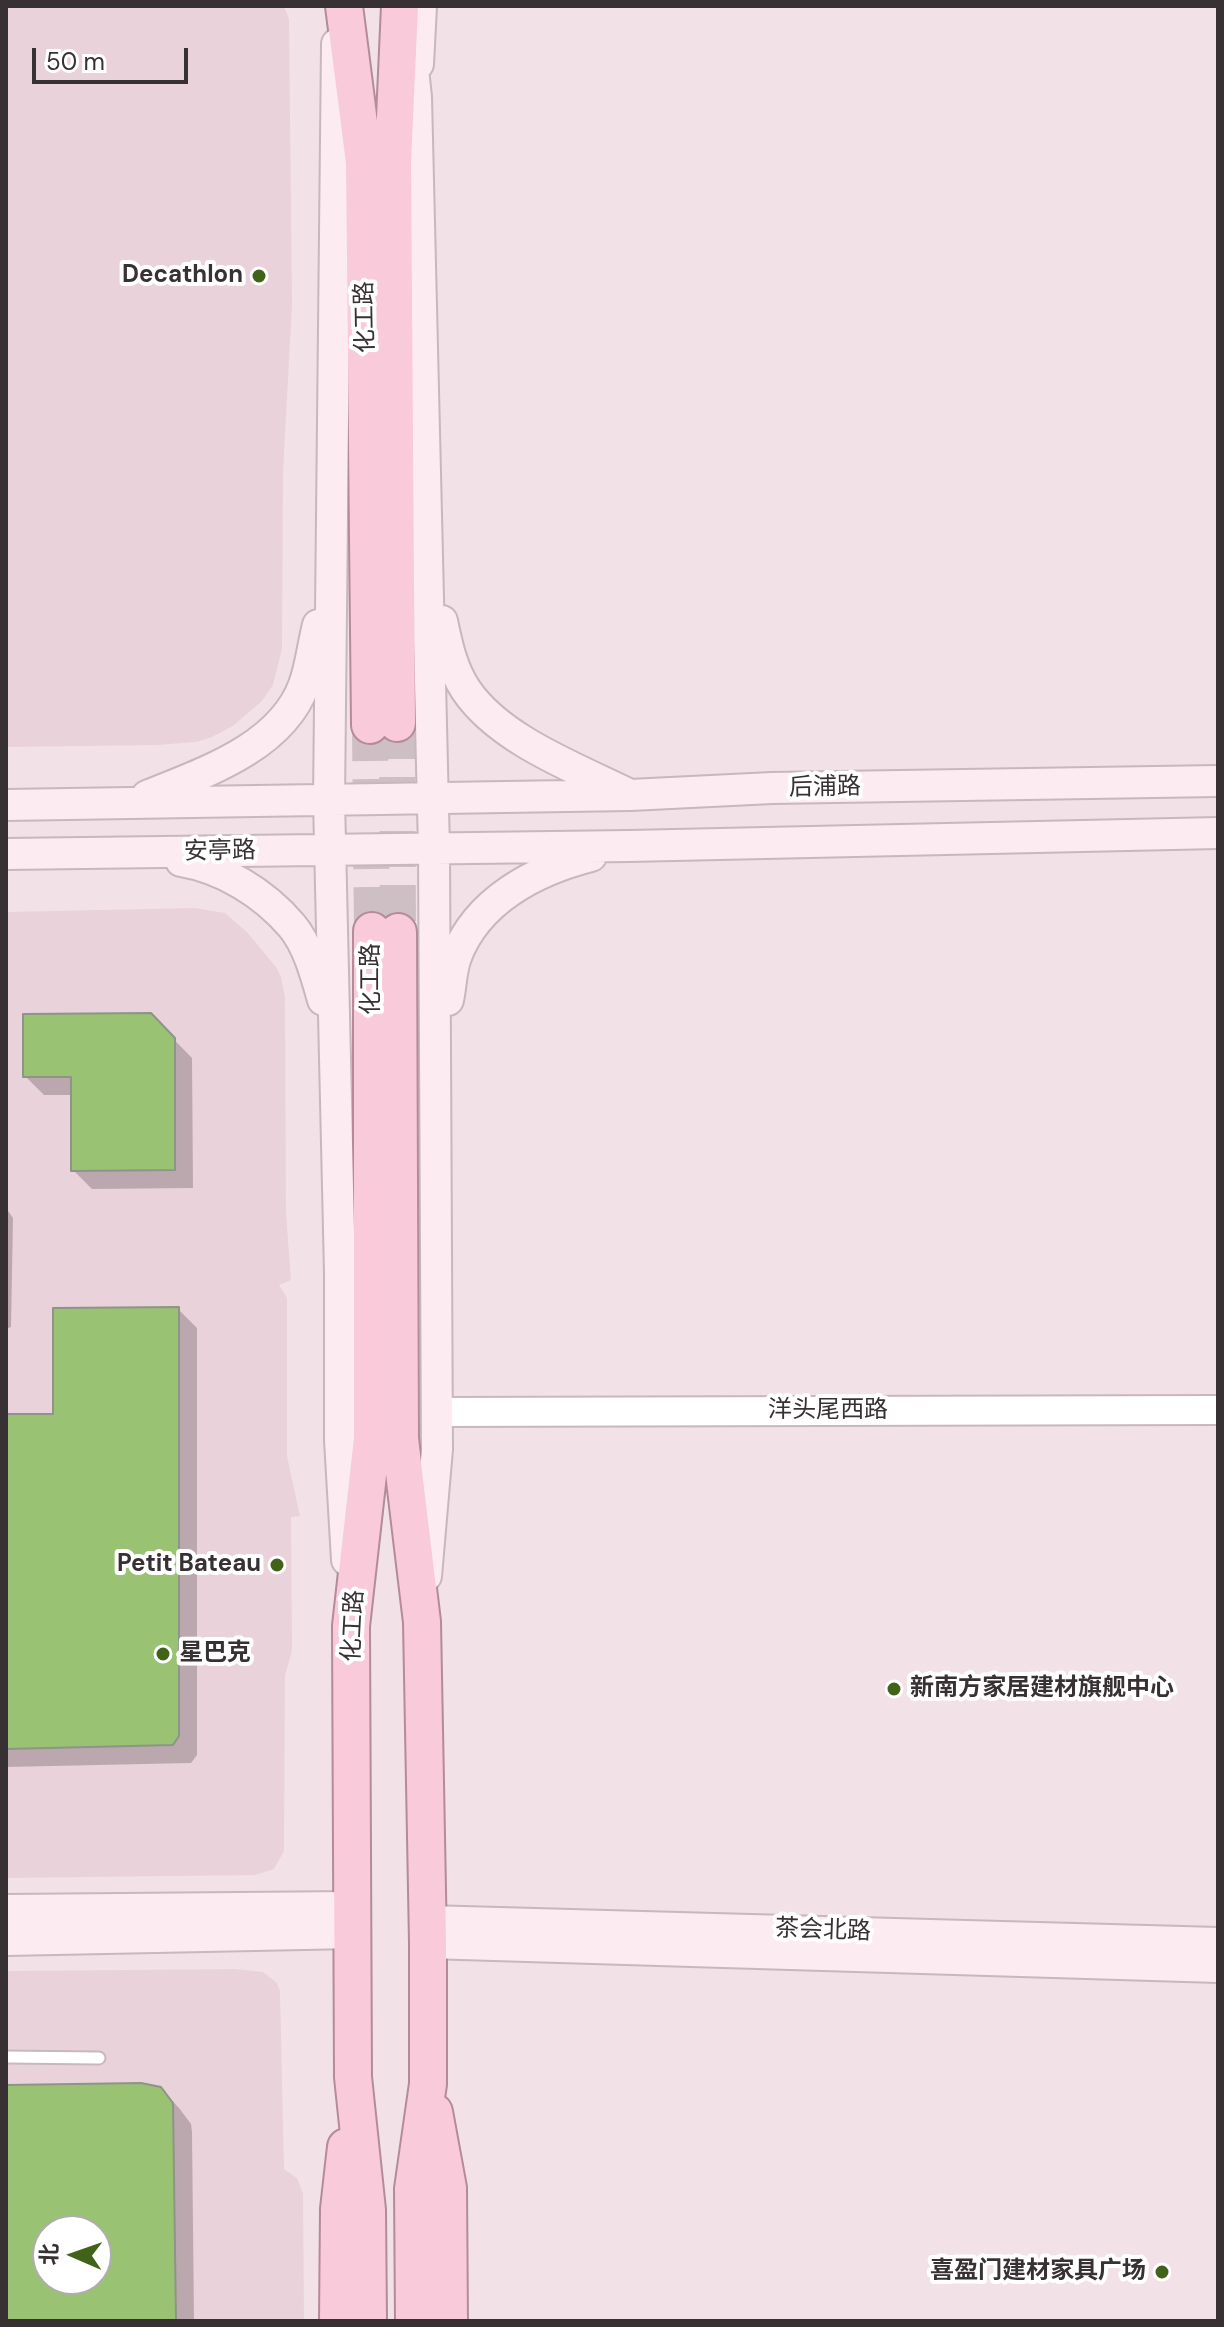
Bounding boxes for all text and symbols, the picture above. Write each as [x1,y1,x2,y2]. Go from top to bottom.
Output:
scale bar [36,32,192,82]
text: 50 m [46,46,105,77]
place label: Decathlon [122,262,243,290]
marker: Decathlon [250,267,268,285]
street label: 化工路 [351,281,381,353]
street label: 后浦路 [789,773,861,803]
street label: 安亭路 [184,837,256,867]
street label: 化工路 [358,943,386,1015]
street label: 洋头尾西路 [768,1397,888,1425]
place label: Petit Bateau [117,1551,261,1579]
marker: Petit Bateau [268,1556,286,1574]
street label: 化工路 [338,1589,370,1663]
place label: 星巴克 [179,1640,251,1668]
marker: 星巴克 [154,1645,172,1663]
place label: 新南方家居建材旗舰中心 [910,1675,1174,1703]
marker: 新南方家居建材旗舰中心 [885,1680,903,1698]
street label: 茶会北路 [775,1915,871,1947]
north arrow [32,2215,112,2295]
text: 北 [35,2243,64,2266]
place label: 喜盈门建材家具广场 [930,2258,1146,2286]
marker: 喜盈门建材家具广场 [1153,2263,1171,2281]

